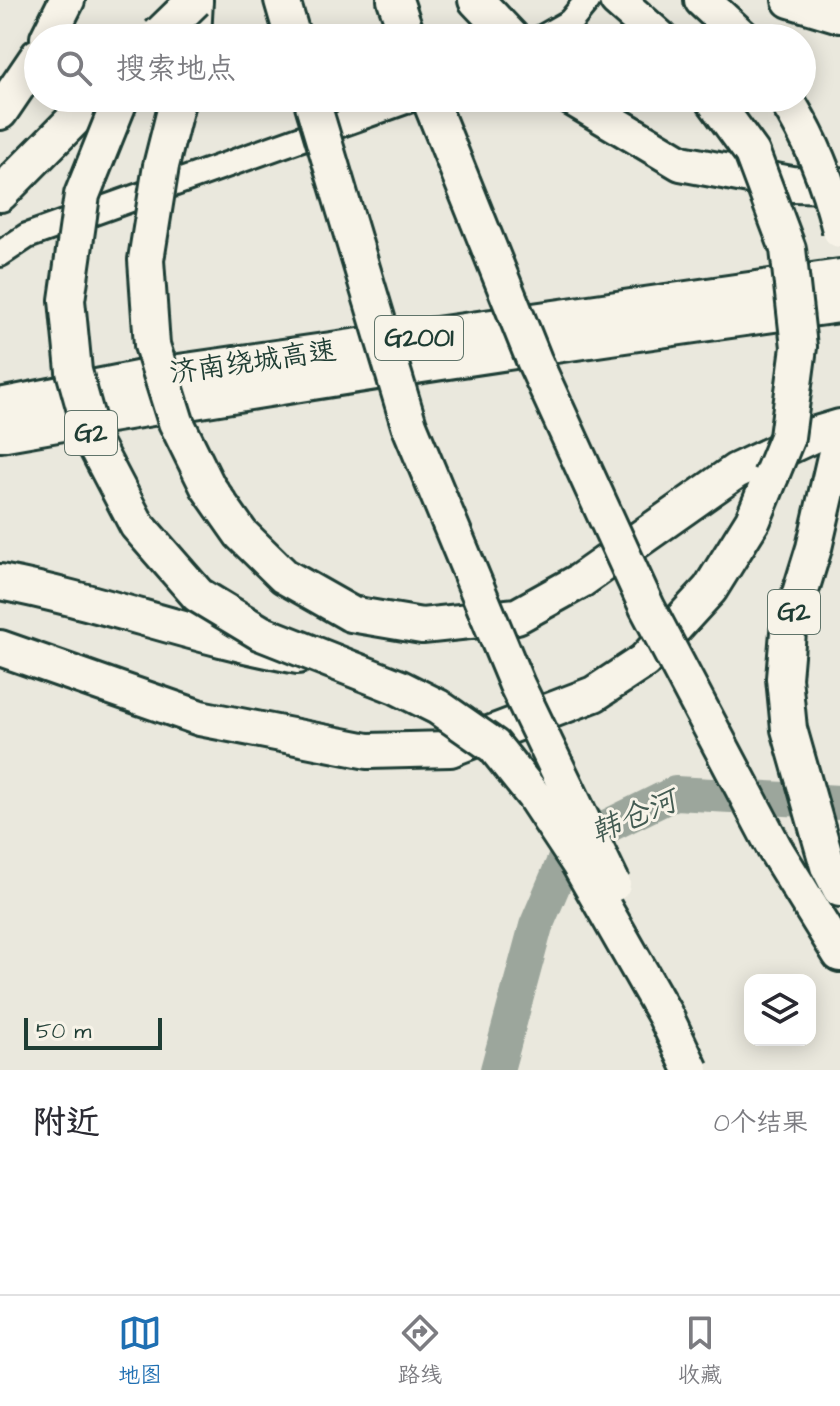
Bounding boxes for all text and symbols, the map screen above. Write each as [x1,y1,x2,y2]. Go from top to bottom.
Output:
search box [24,24,816,112]
icon: search [52,46,96,90]
text: 搜索地点 [116,48,236,90]
road number: G2001 [375,316,463,360]
street label: 济南绕城高速 [167,331,339,393]
road number: G2 [65,411,117,455]
road number: G2 [768,590,820,634]
water label: 韩仓河 [584,778,688,854]
map controls [744,974,816,1046]
button: layers [744,974,816,1046]
scale bar [24,1014,162,1050]
text: 50 m [36,1016,91,1047]
text: 附近 [32,1099,100,1147]
text: 0个结果 [714,1105,808,1141]
tab: 地图 [118,1311,162,1391]
tab: 路线 [398,1311,442,1391]
tab: 收藏 [678,1311,722,1391]

